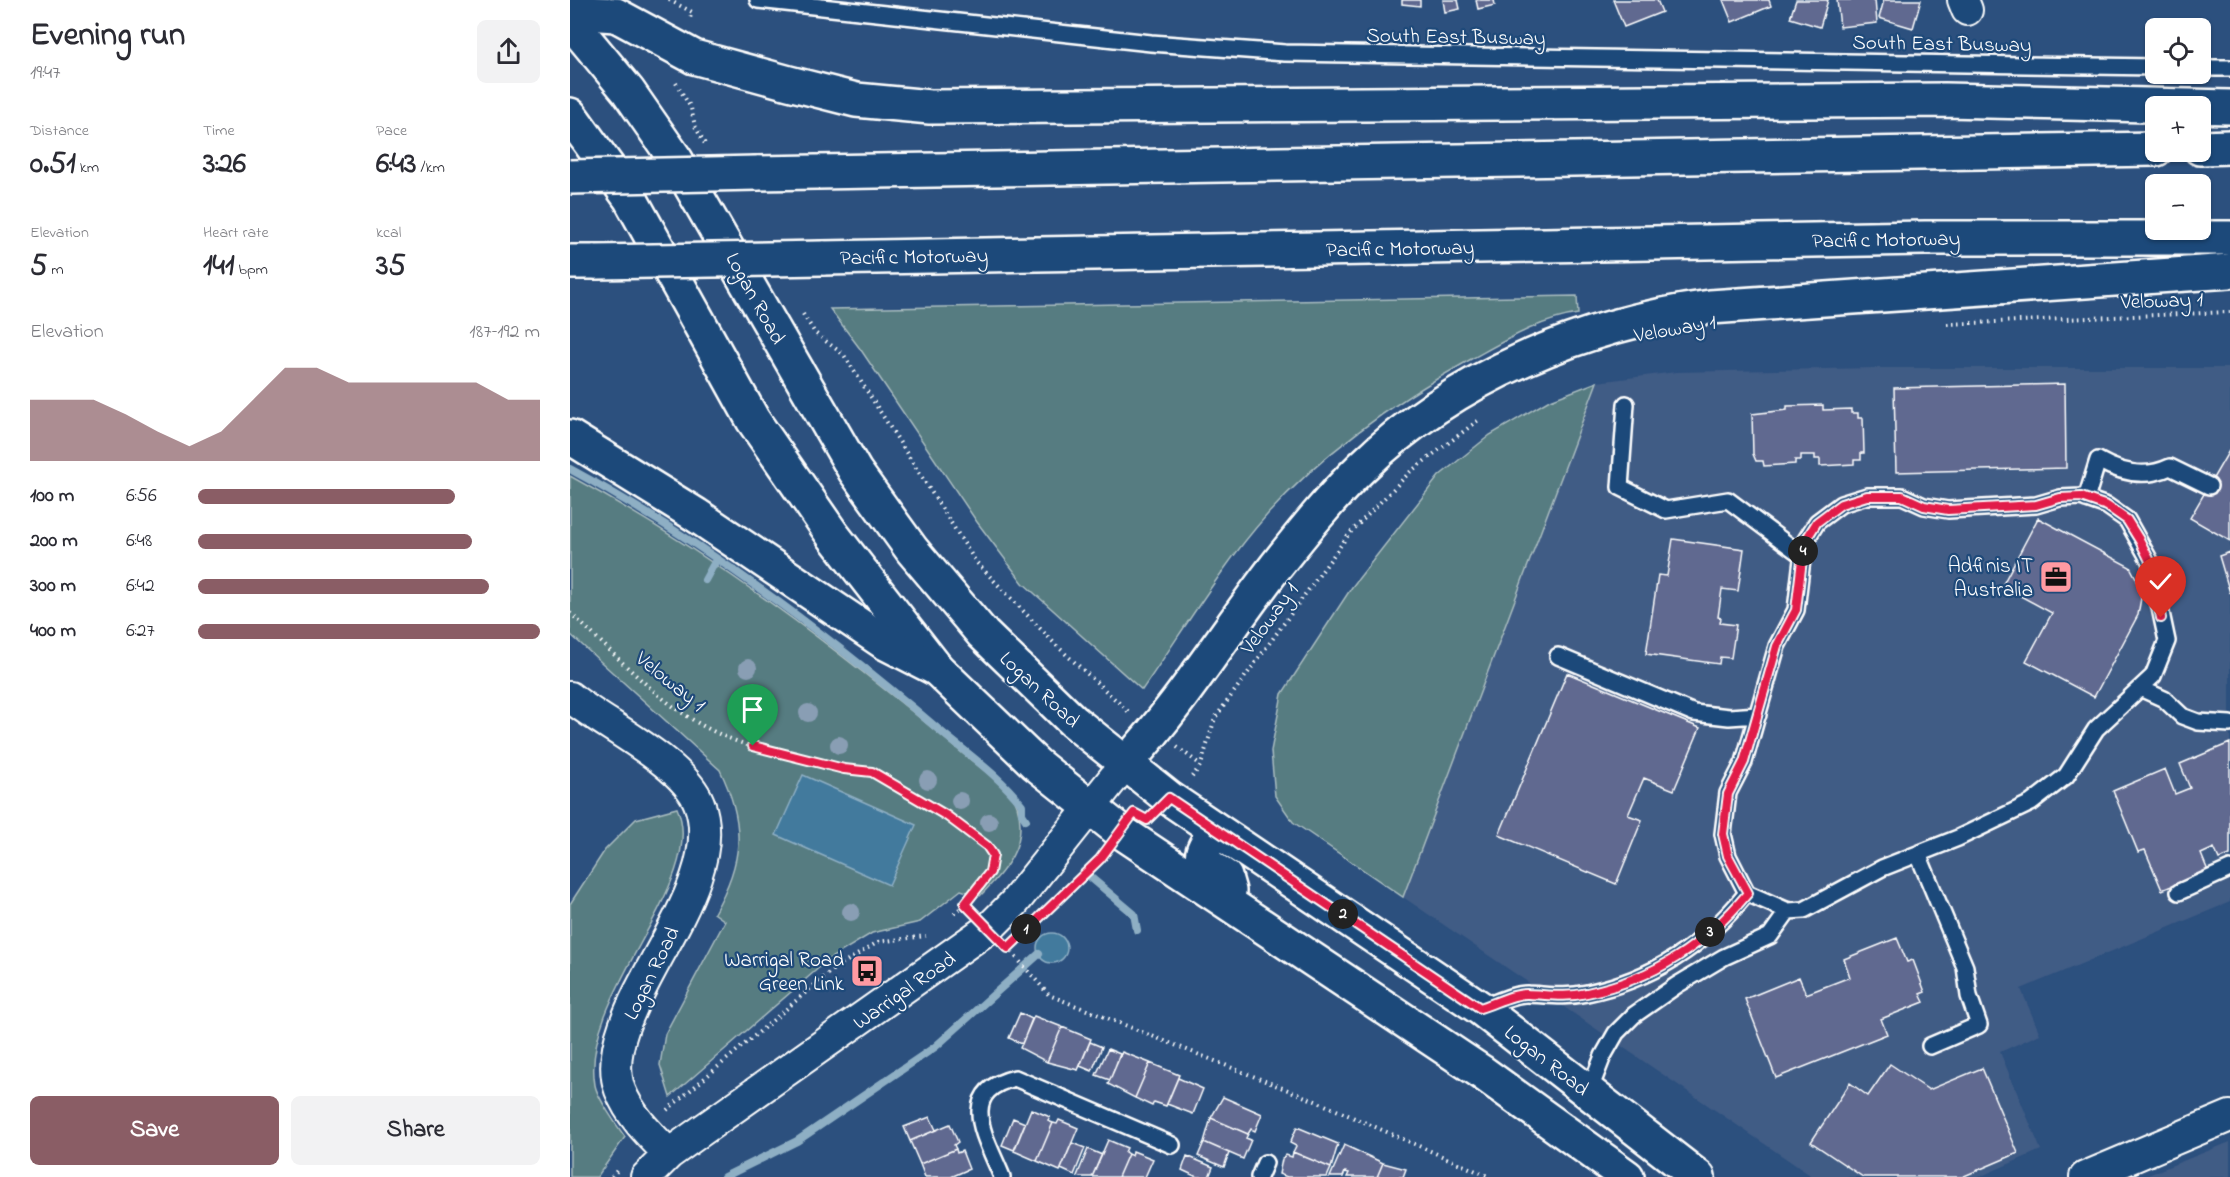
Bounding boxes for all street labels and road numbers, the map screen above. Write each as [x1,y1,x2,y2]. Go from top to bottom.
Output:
street label: South East Busway [1366,21,1546,57]
street label: South East Busway [1852,28,2032,64]
street label: Pacific Motorway [1812,225,1961,259]
street label: Pacific Motorway [1326,234,1475,268]
street label: Pacific Motorway [840,242,989,276]
street label: Logan Road [715,248,792,351]
street label: Veloway 1 [2119,286,2204,320]
street label: Veloway 1 [1631,308,1719,354]
street label: Veloway 1 [1234,577,1309,663]
street label: Veloway 1 [626,644,711,722]
street label: Logan Road [990,645,1086,737]
street label: Logan Road [617,922,690,1027]
street label: Warrigal Road [848,945,964,1040]
street label: Logan Road [1496,1019,1595,1106]

